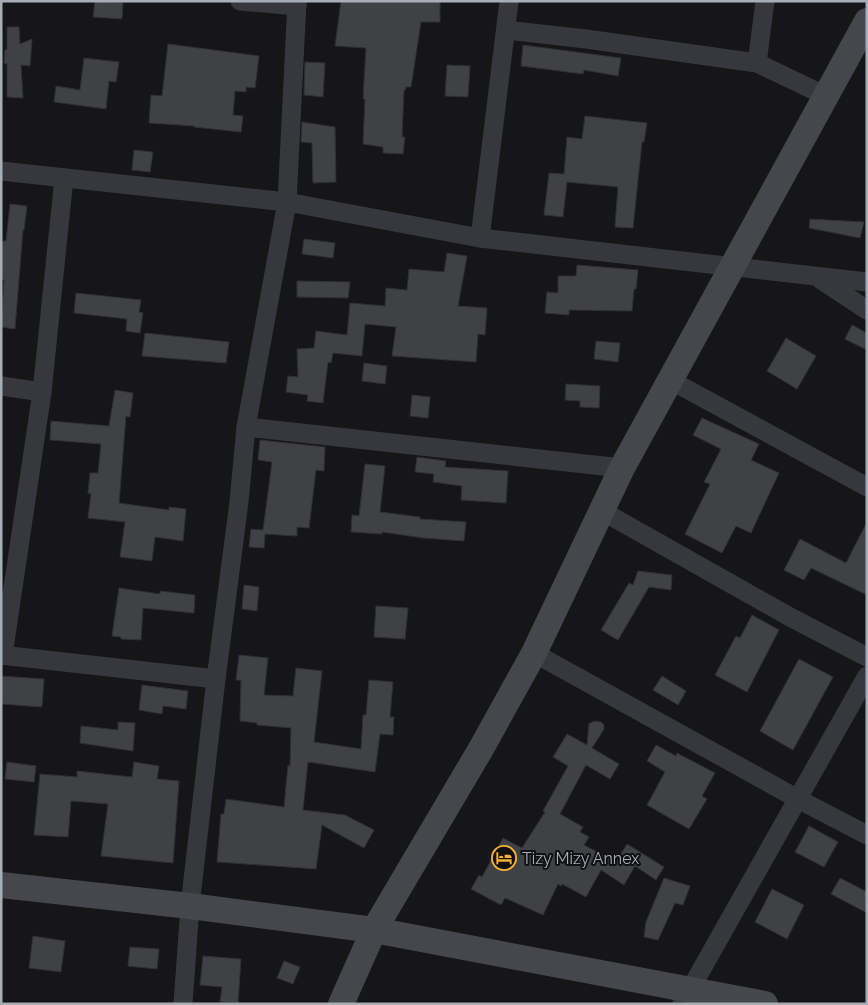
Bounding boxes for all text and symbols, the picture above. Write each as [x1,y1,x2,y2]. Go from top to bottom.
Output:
hotel icon: Tizy Mizy Annex [491,845,517,871]
place label: Tizy Mizy Annex [522,849,639,868]

